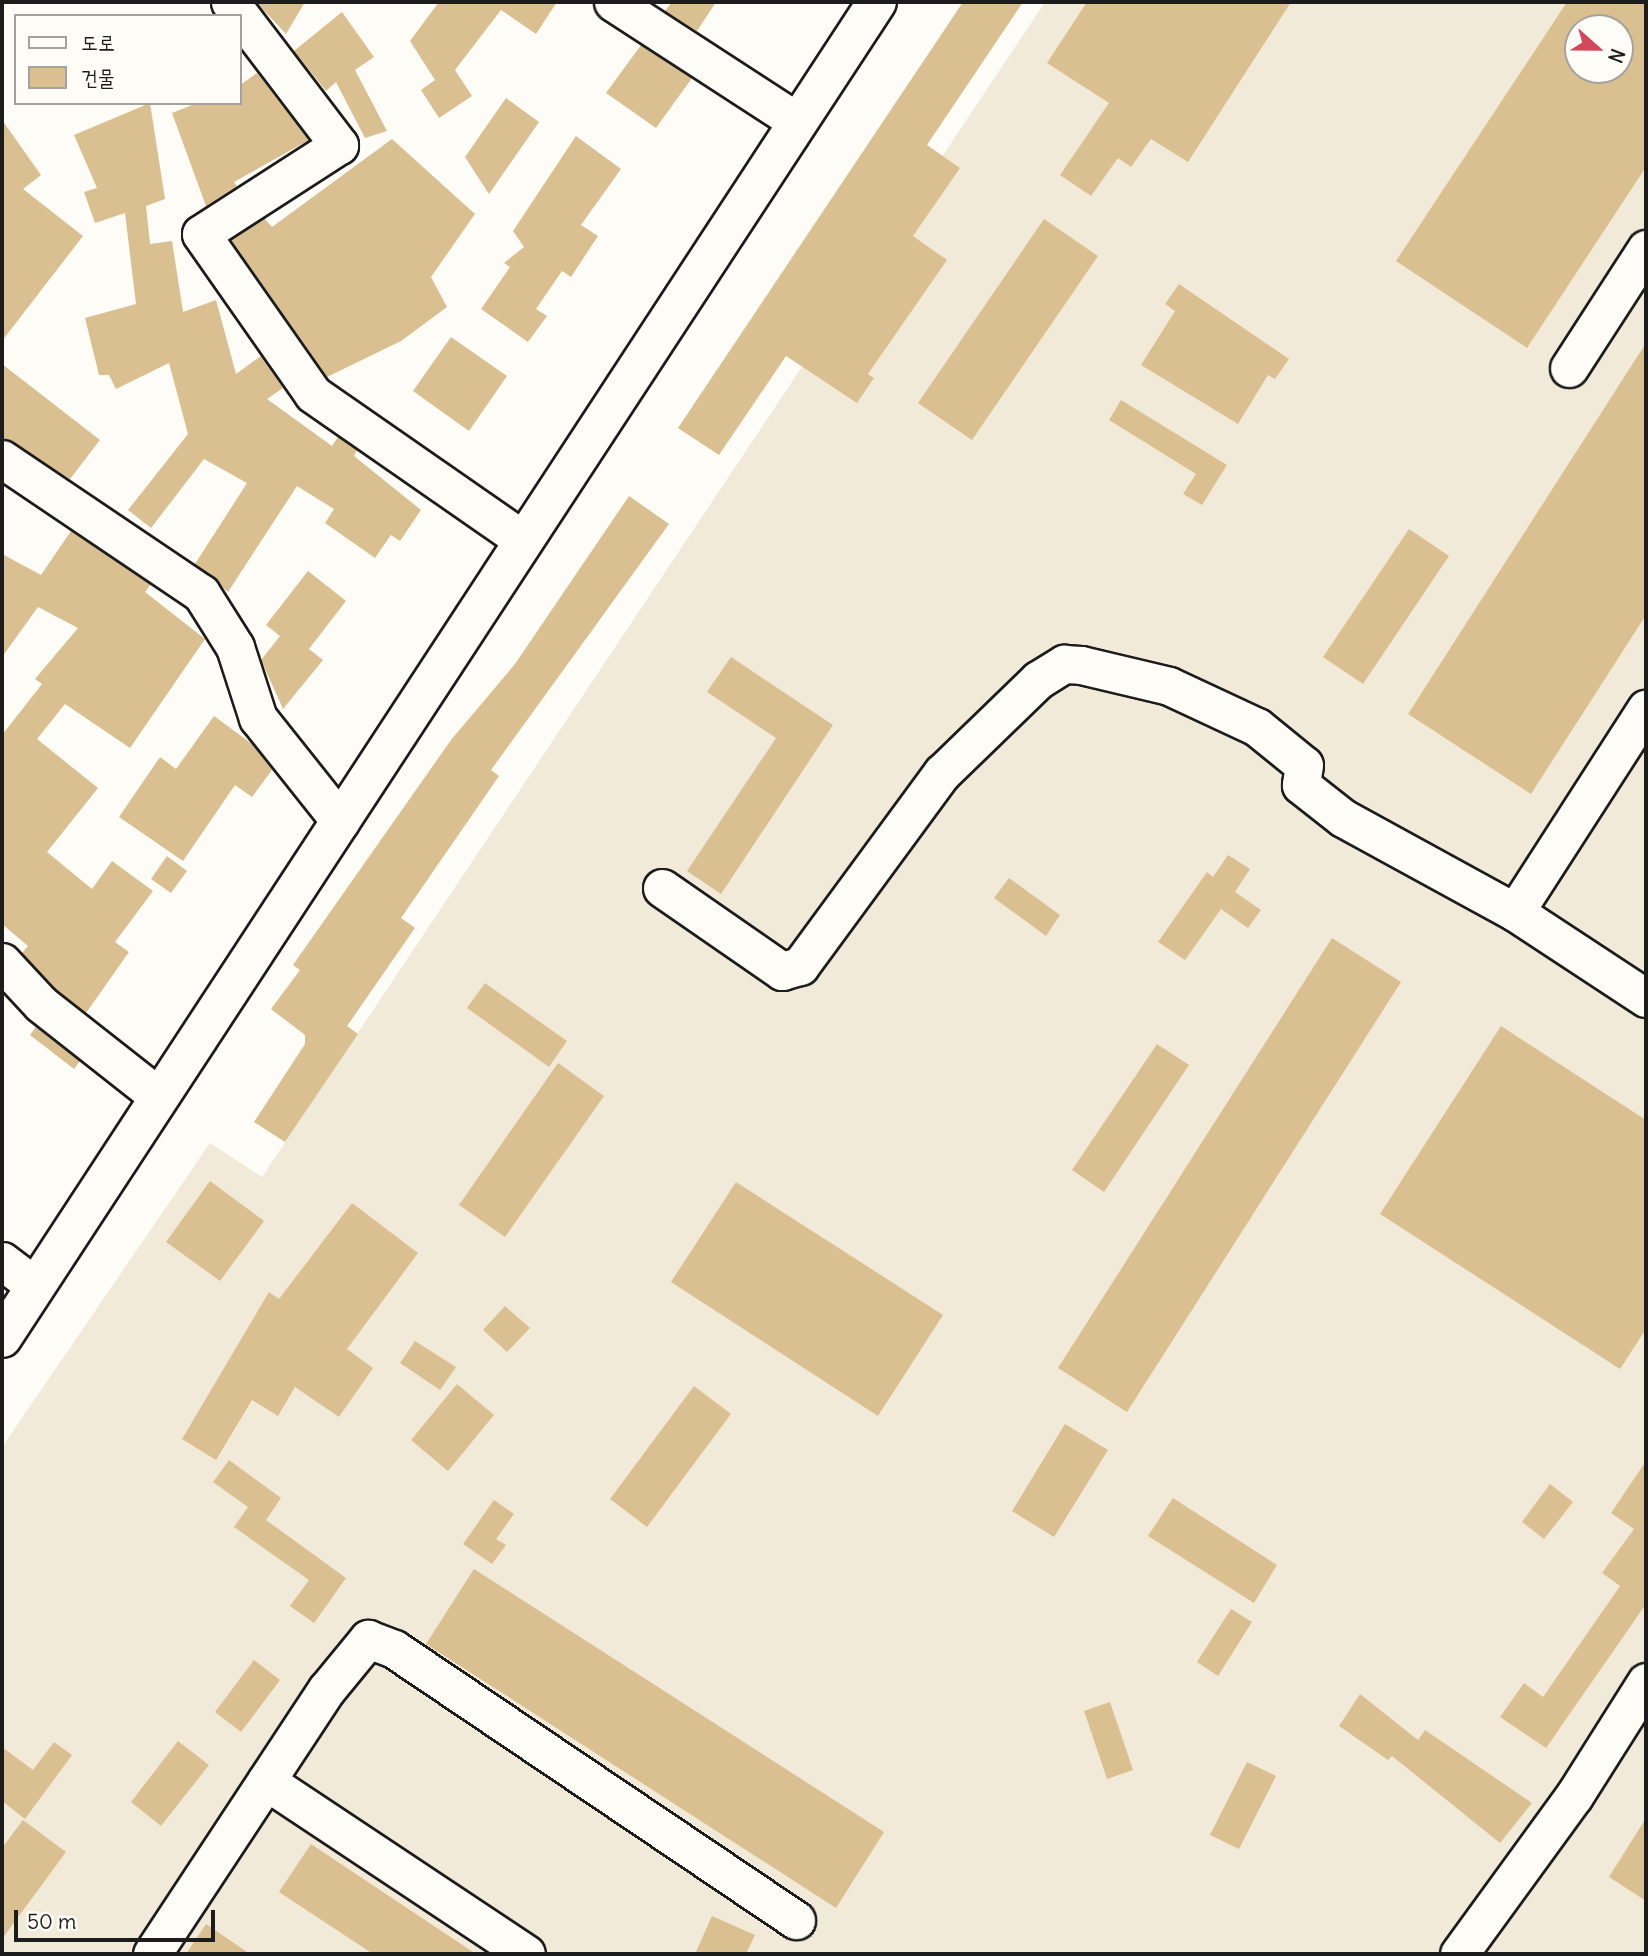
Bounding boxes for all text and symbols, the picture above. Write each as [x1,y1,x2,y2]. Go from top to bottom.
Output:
legend [14,14,242,105]
north arrow [1564,14,1634,84]
text: 도로 [81,29,115,56]
text: N [1603,45,1630,66]
text: 건물 [81,64,115,91]
scale bar [18,1896,219,1940]
text: 50 m [27,1908,76,1935]

